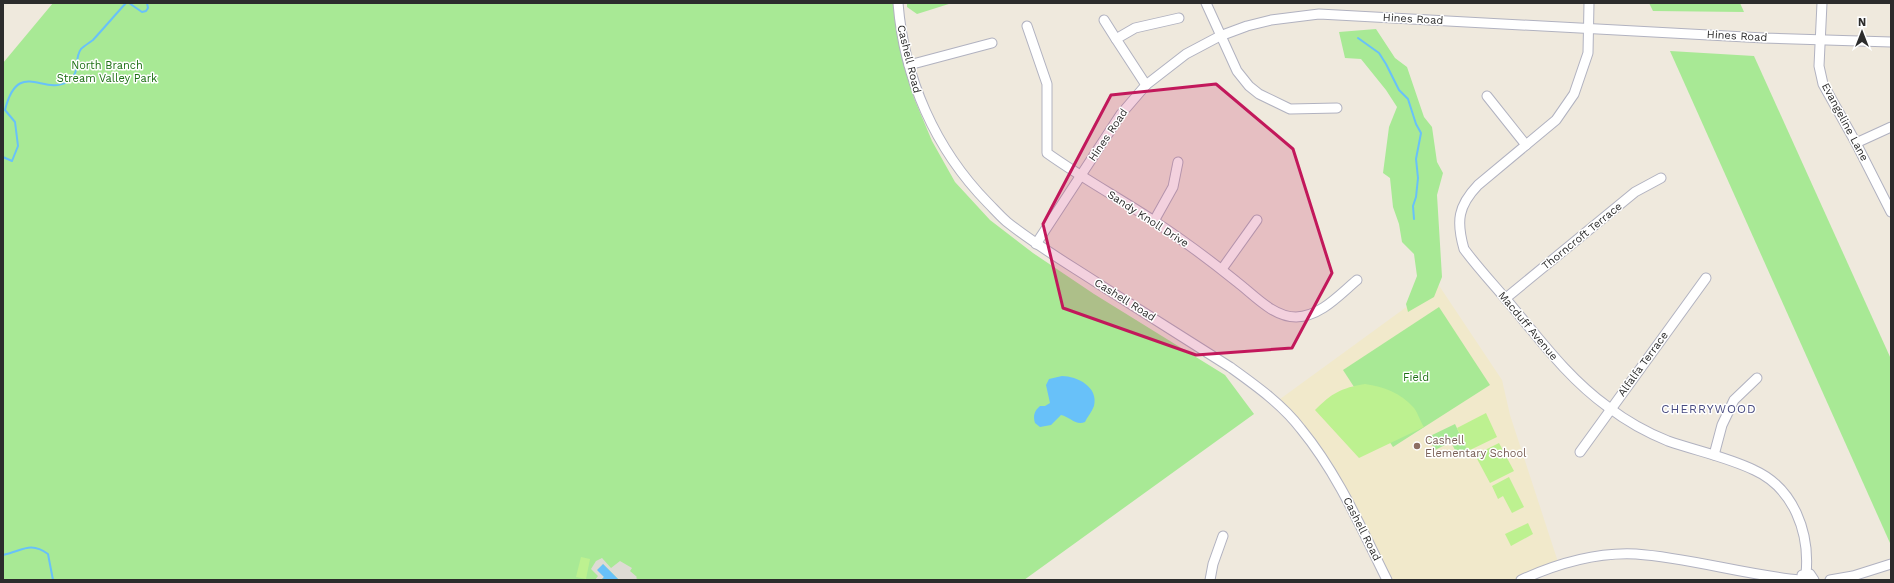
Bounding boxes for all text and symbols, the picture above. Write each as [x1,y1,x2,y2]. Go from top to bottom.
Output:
street label: Hines Road [1382,11,1444,27]
north arrow [1842,12,1882,52]
text: N [1858,16,1866,29]
street label: Cashell Road [894,24,924,94]
street label: Hines Road [1706,28,1768,44]
park label: North Branch Stream Valley Park [57,59,157,85]
street label: Evangeline Lane [1819,81,1871,163]
street label: Hines Road [1086,106,1130,164]
street label: Sandy Knoll Drive [1105,188,1191,250]
street label: Thorncroft Terrace [1539,200,1625,272]
street label: Cashell Road [1092,276,1158,324]
street label: Macduff Avenue [1495,289,1561,363]
street label: Alfalfa Terrace [1615,329,1671,399]
park label: Field [1403,371,1429,384]
district label: CHERRYWOOD [1661,402,1757,416]
place label: Cashell Elementary School [1425,434,1527,460]
marker: Cashell Elementary School [1412,441,1422,451]
street label: Cashell Road [1340,495,1384,563]

